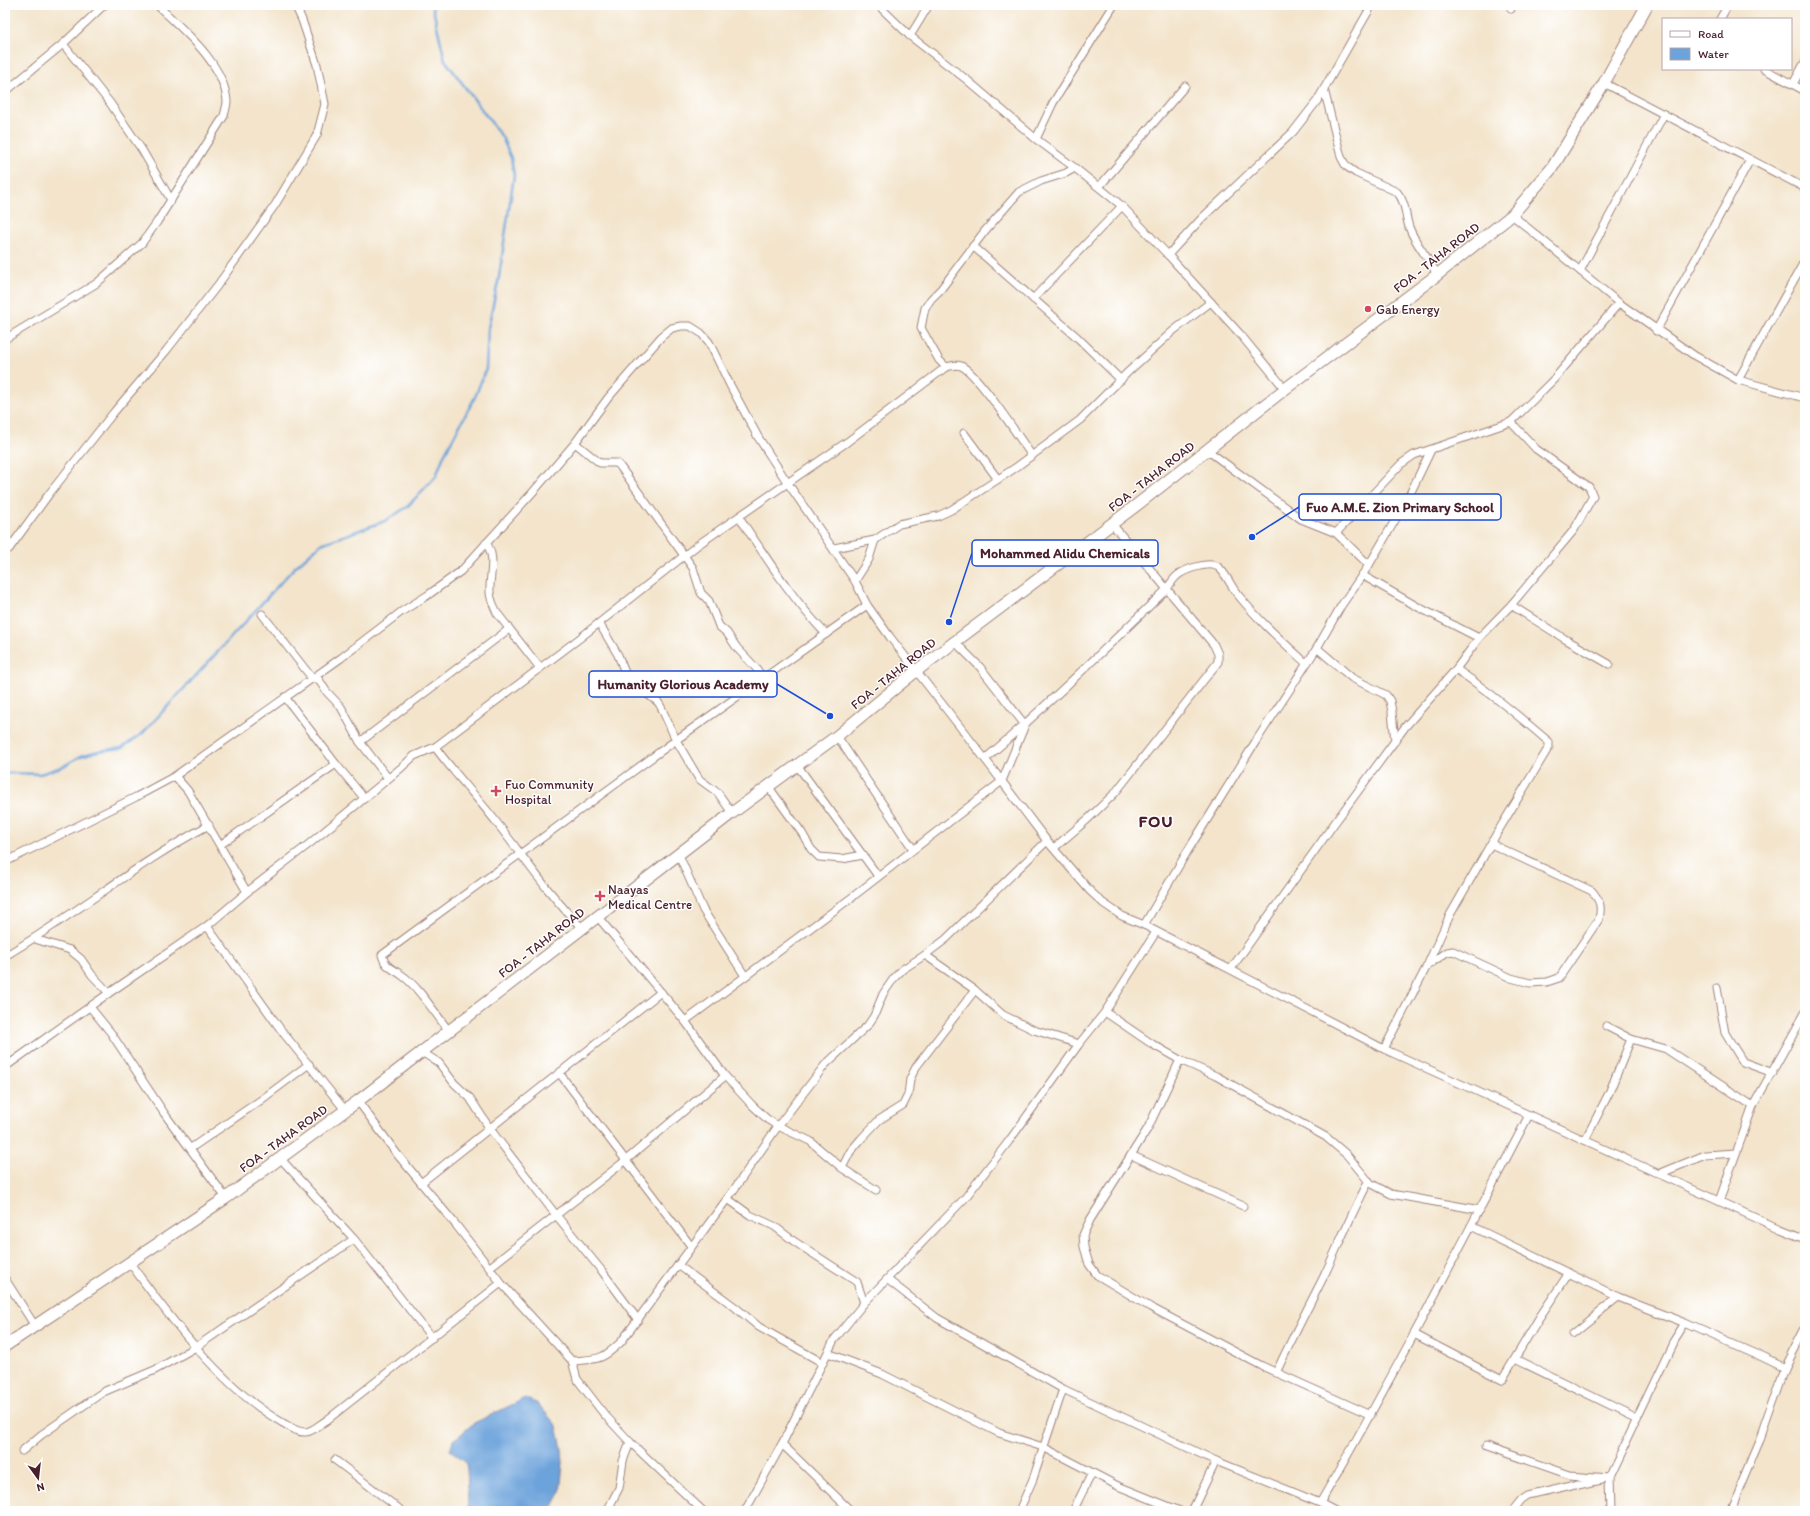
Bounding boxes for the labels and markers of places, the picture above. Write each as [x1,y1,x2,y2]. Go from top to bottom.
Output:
place label: Gab Energy [1376,302,1440,317]
marker: Gab Energy [1363,304,1373,314]
callout: Fuo A.M.E. Zion Primary School [1299,494,1501,520]
callout: Mohammed Alidu Chemicals [972,540,1158,566]
callout: Humanity Glorious Academy [589,671,777,697]
place label: Fuo Community Hospital [505,777,594,807]
marker: Fuo Community Hospital [490,785,502,797]
place label: Naayas Medical Centre [608,882,692,912]
marker: Naayas Medical Centre [595,891,605,901]

